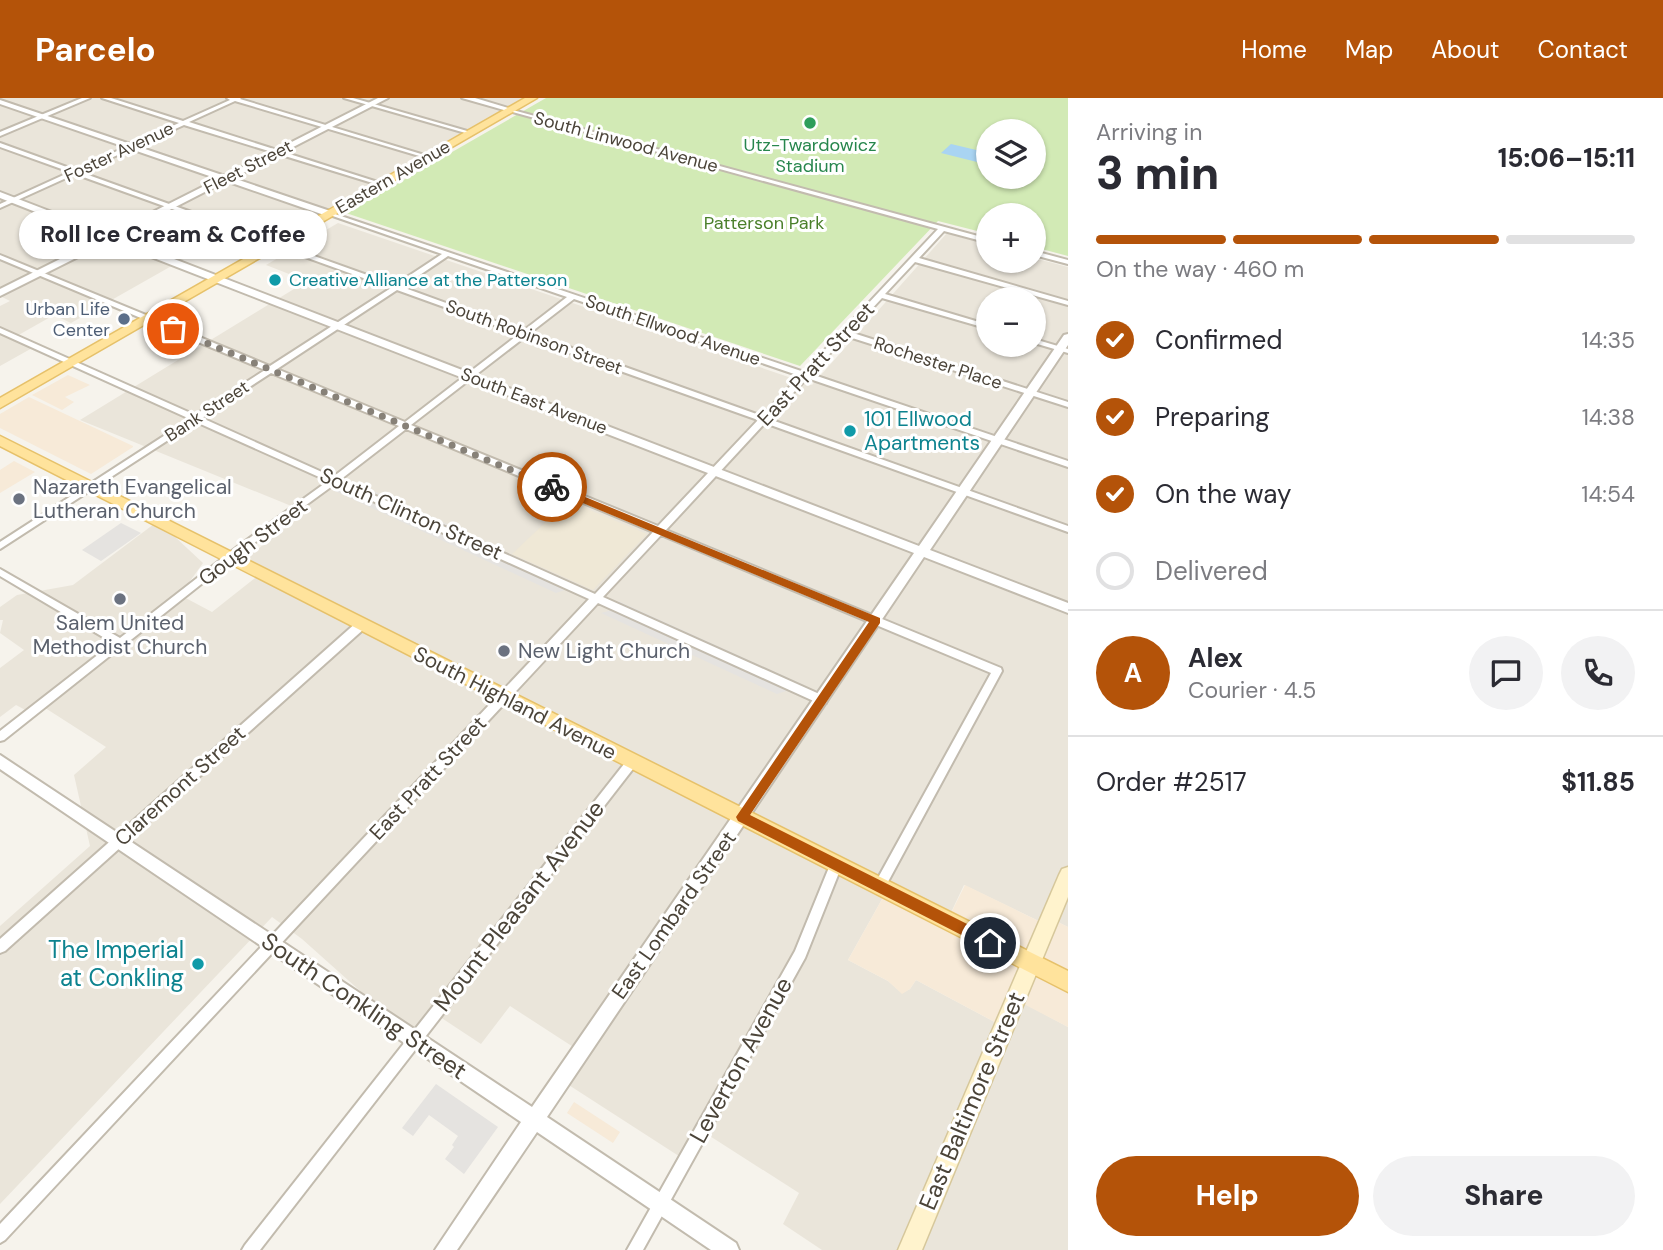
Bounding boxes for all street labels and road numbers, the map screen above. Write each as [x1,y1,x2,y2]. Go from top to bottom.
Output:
street label: South Linwood Avenue [531,106,721,178]
street label: Foster Avenue [60,116,178,188]
street label: Fleet Street [199,134,297,200]
street label: Eastern Avenue [331,134,455,220]
street label: South Ellwood Avenue [582,289,764,371]
street label: South Robinson Street [442,294,626,380]
street label: East Pratt Street [751,296,881,432]
street label: Rochester Place [871,331,1005,395]
street label: South East Avenue [457,362,611,440]
street label: Bank Street [160,375,254,447]
street label: South Clinton Street [315,461,507,567]
street label: Gough Street [193,492,313,592]
street label: South Highland Avenue [409,640,621,766]
street label: East Pratt Street [363,710,493,846]
street label: Claremont Street [109,720,251,852]
street label: Mount Pleasant Avenue [426,794,611,1018]
street label: East Lombard Street [605,825,743,1005]
street label: South Conkling Street [256,925,473,1086]
street label: Leverton Avenue [682,971,799,1148]
street label: East Baltimore Street [912,987,1032,1215]

